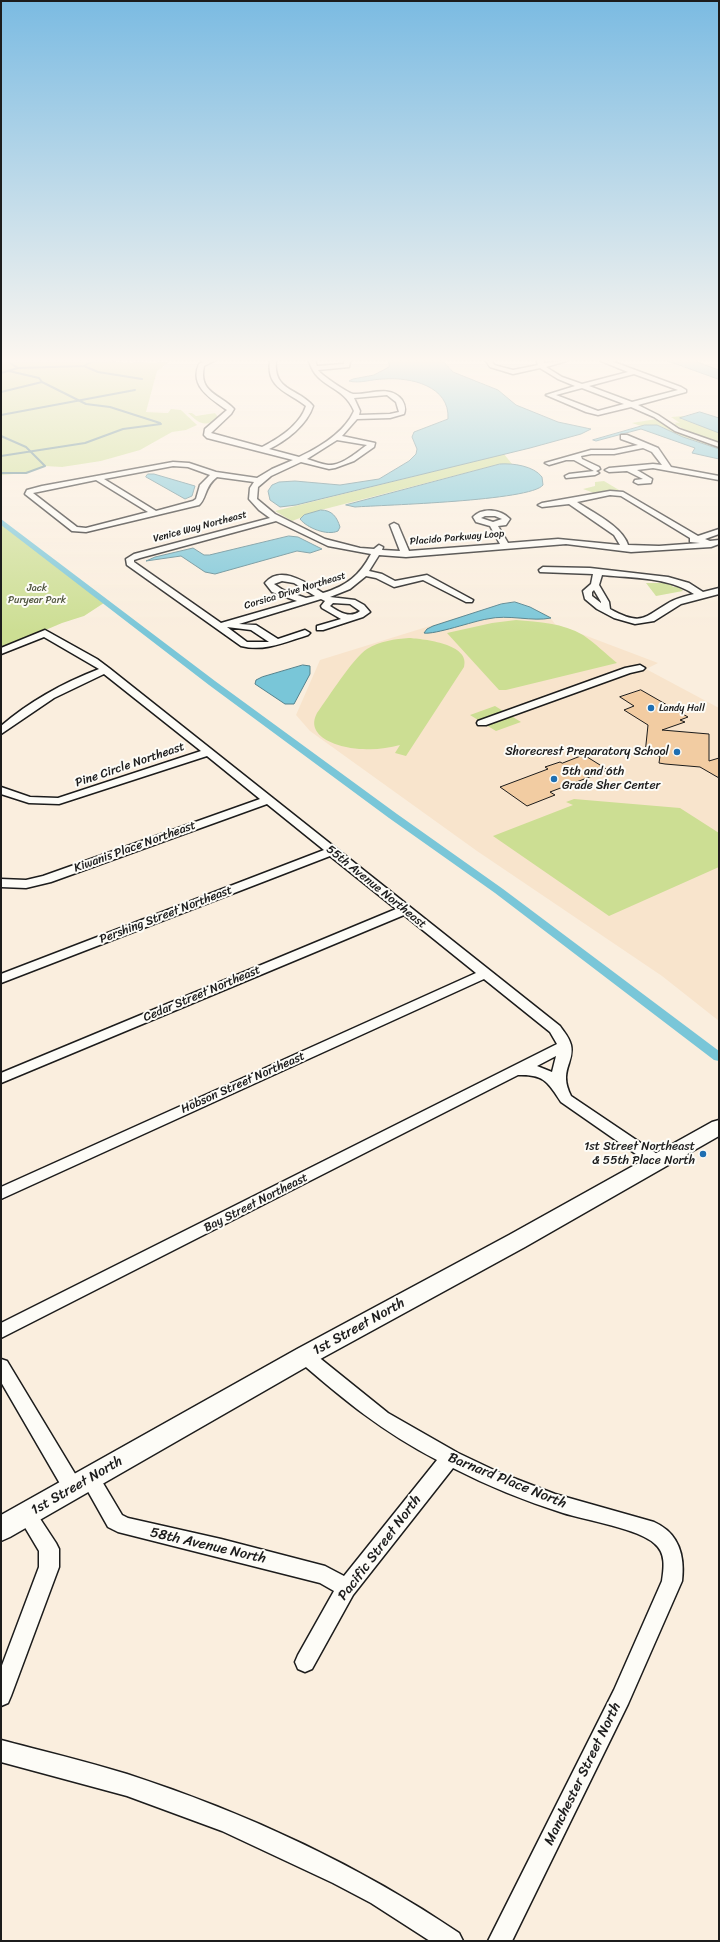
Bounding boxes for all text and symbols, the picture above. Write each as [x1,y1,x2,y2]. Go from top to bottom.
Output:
street label: Venice Way Northeast [152,509,248,545]
street label: Placido Parkway Loop [409,528,505,548]
street label: Corsica Drive Northeast [243,570,347,612]
park label: Jack Puryear Park [8,582,66,606]
place label: Landy Hall [659,702,705,714]
marker: Landy Hall [646,703,656,713]
street label: Pine Circle Northeast [73,740,187,790]
place label: Shorecrest Preparatory School [505,745,669,759]
marker: Shorecrest Preparatory School [672,747,682,757]
place label: 5th and 6th Grade Sher Center [562,765,661,793]
marker: 5th and 6th Grade Sher Center [549,774,559,784]
street label: Kiwanis Place Northeast [72,818,198,876]
street label: 55th Avenue Northeast [323,842,429,932]
street label: Pershing Street Northeast [98,883,234,947]
street label: Cedar Street Northeast [141,963,263,1025]
street label: Hobson Street Northeast [179,1049,307,1117]
place label: 1st Street Northeast & 55th Place North [584,1140,695,1168]
marker: 1st Street Northeast & 55th Place North [698,1149,708,1159]
street label: Bay Street Northeast [202,1171,310,1235]
street label: 1st Street North [310,1295,408,1359]
street label: Barnard Place North [445,1450,569,1512]
street label: 1st Street North [28,1453,126,1519]
street label: Pacific Street North [335,1492,425,1604]
street label: 58th Avenue North [148,1524,268,1568]
street label: Manchester Street North [541,1700,625,1848]

